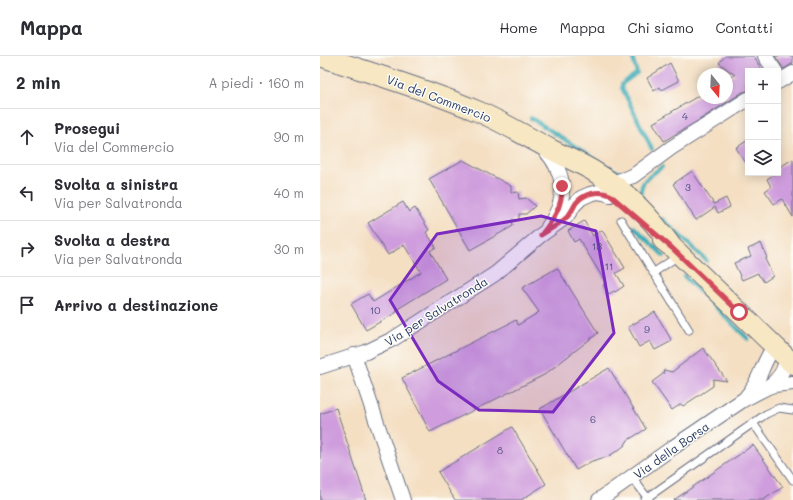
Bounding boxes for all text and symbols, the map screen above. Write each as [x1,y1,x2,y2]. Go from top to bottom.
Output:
text: Mappa [20,15,83,40]
text: Home [500,18,538,37]
text: Mappa [560,18,606,37]
text: Chi siamo [628,18,693,37]
text: Contatti [715,18,773,37]
north arrow [697,68,733,104]
map controls [745,68,781,176]
button: + [745,68,781,104]
text: 2 min [16,71,61,93]
street label: Via del Commercio [384,71,494,125]
text: A piedi · 160 m [208,74,304,91]
button: − [745,104,781,140]
house number: 4 [682,109,688,123]
text: Prosegui [54,118,120,138]
icon: ahead [16,126,38,148]
text: 90 m [274,128,304,145]
text: Via del Commercio [54,138,174,155]
button: layers [745,140,781,176]
text: Svolta a sinistra [54,174,178,194]
route end [553,177,571,195]
house number: 3 [685,180,691,194]
icon: left [16,182,38,204]
text: 40 m [274,184,304,201]
text: Via per Salvatronda [54,194,183,211]
text: Svolta a destra [54,230,170,250]
icon: right [16,238,38,260]
house number: 13 [592,239,602,253]
text: 30 m [274,240,304,257]
text: Via per Salvatronda [54,250,183,267]
house number: 11 [605,259,613,273]
street label: Via per Salvatronda [381,273,491,349]
icon: arrive [16,294,38,316]
text: Arrivo a destinazione [54,295,218,315]
house number: 10 [370,303,380,317]
route start [730,303,748,321]
house number: 9 [644,322,650,336]
house number: 6 [590,412,596,426]
street label: Via della Borsa [630,418,712,482]
house number: 8 [497,443,503,457]

